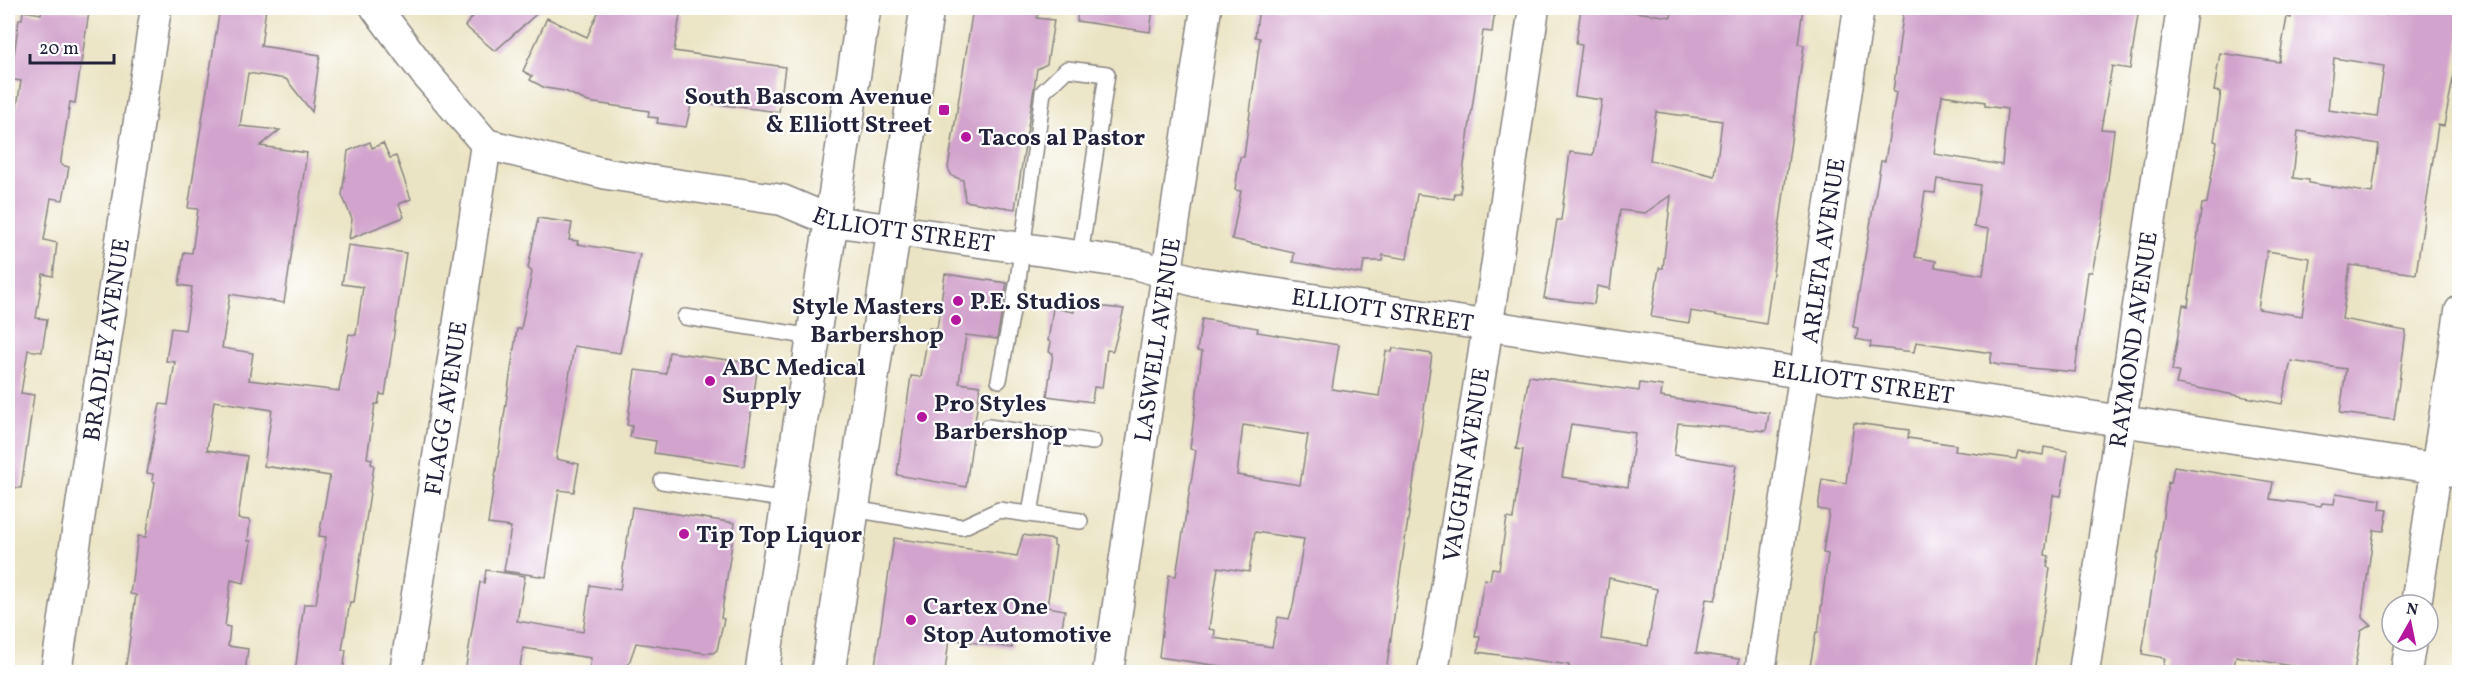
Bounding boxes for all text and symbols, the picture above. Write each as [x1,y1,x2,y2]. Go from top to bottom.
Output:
scale bar [30,27,114,65]
text: 20 m [39,37,79,62]
place label: South Bascom Avenue & Elliott Street [685,81,932,143]
marker: South Bascom Avenue & Elliott Street [937,103,951,117]
place label: Tacos al Pastor [978,122,1145,156]
marker: Tacos al Pastor [959,130,973,144]
street label: ARLETA AVENUE [1794,156,1855,346]
street label: ELLIOTT STREET [806,200,997,263]
street label: RAYMOND AVENUE [2102,229,2168,450]
street label: LASWELL AVENUE [1127,235,1191,444]
street label: BRADLEY AVENUE [76,236,140,444]
street label: ELLIOTT STREET [1289,281,1476,342]
place label: P.E. Studios [970,286,1101,320]
place label: Style Masters Barbershop [792,291,944,353]
marker: P.E. Studios [951,294,965,308]
marker: Style Masters Barbershop [949,313,963,327]
street label: FLAGG AVENUE [417,319,478,498]
place label: ABC Medical Supply [722,352,866,414]
street label: ELLIOTT STREET [1769,354,1956,415]
street label: VAUGHN AVENUE [1436,365,1500,565]
marker: ABC Medical Supply [703,374,717,388]
place label: Pro Styles Barbershop [934,388,1068,450]
marker: Pro Styles Barbershop [915,410,929,424]
place label: Tip Top Liquor [696,519,862,553]
marker: Tip Top Liquor [677,527,691,541]
place label: Cartex One Stop Automotive [923,591,1112,653]
north arrow [2380,593,2440,653]
text: N [2405,598,2420,622]
marker: Cartex One Stop Automotive [904,613,918,627]

